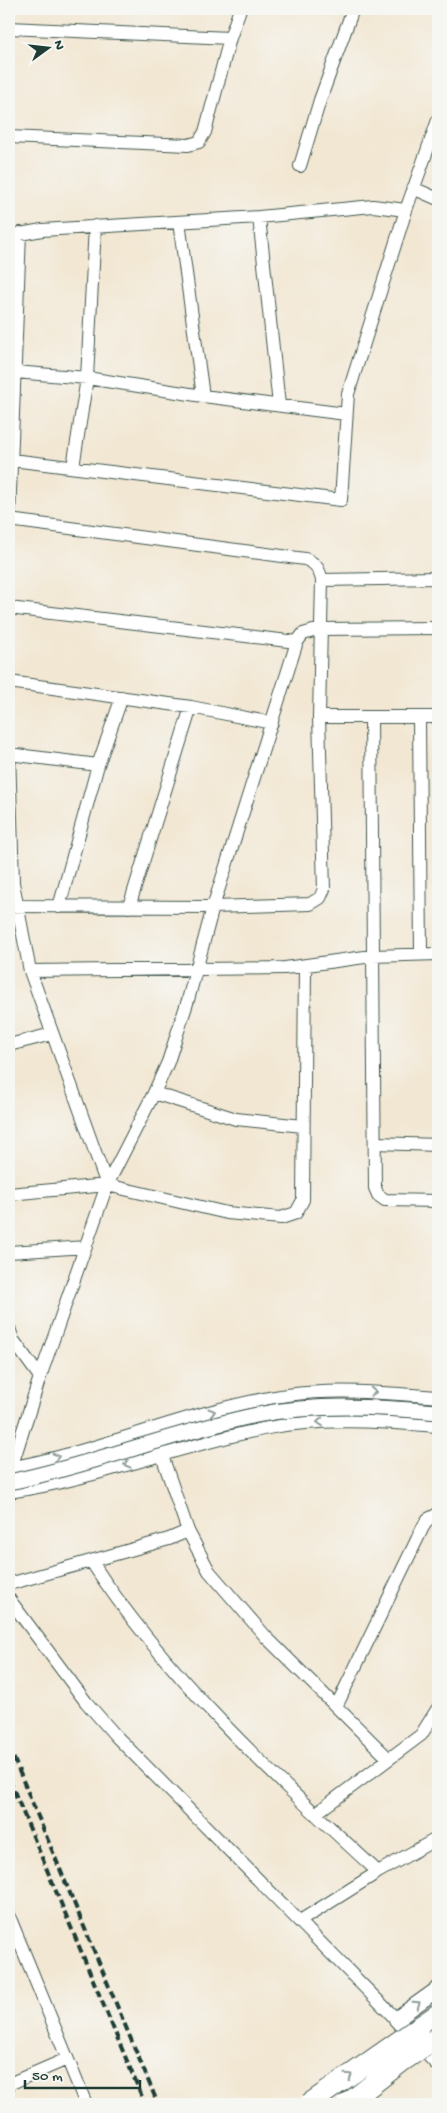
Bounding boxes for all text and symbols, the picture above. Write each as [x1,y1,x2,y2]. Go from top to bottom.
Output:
north arrow [22,22,72,72]
text: N [49,39,68,52]
one-way arrow [369,1387,377,1397]
one-way arrow [208,1407,216,1417]
one-way arrow [316,1416,324,1427]
one-way arrow [52,1452,60,1462]
one-way arrow [123,1458,132,1469]
one-way arrow [411,2001,421,2010]
scale bar [25,2058,140,2090]
text: 50 m [32,2068,63,2086]
one-way arrow [343,2073,353,2082]

